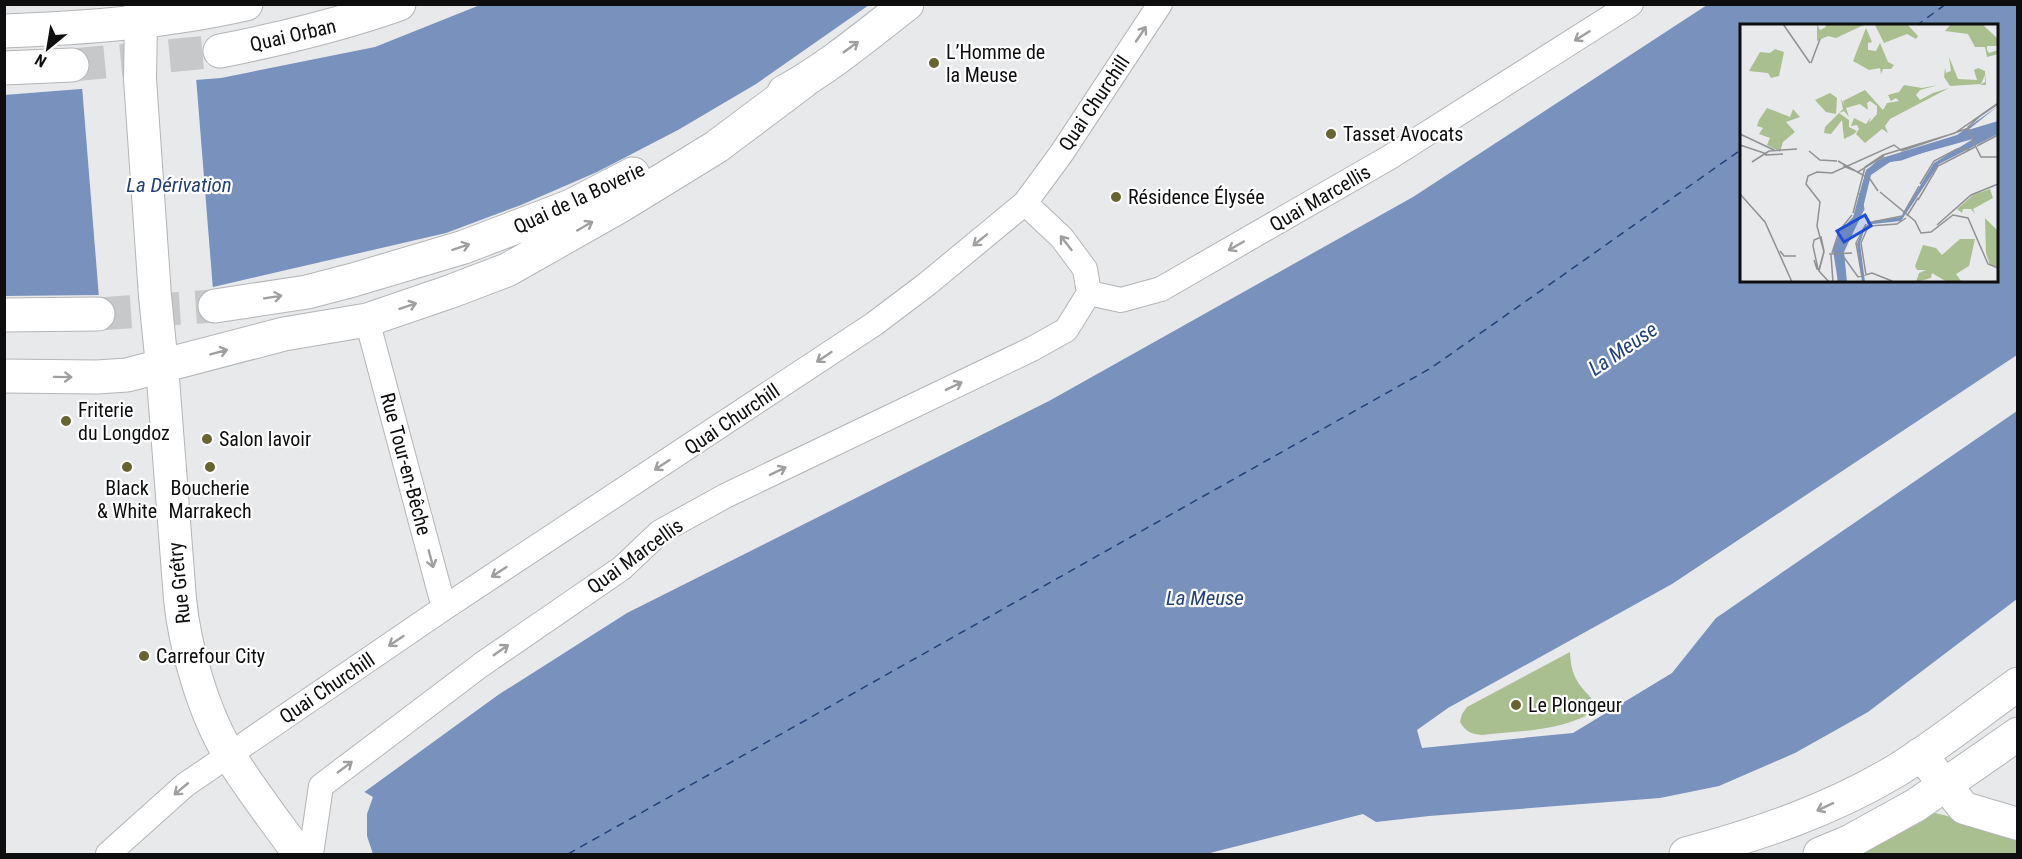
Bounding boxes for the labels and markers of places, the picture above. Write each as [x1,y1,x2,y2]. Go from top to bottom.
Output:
place label: L’Homme de la Meuse [946,40,1045,87]
marker: L’Homme de la Meuse [927,56,941,70]
place label: Tasset Avocats [1343,122,1463,146]
marker: Tasset Avocats [1324,127,1338,141]
place label: Résidence Élysée [1128,185,1265,209]
marker: Résidence Élysée [1109,190,1123,204]
place label: Friterie du Longdoz [78,398,170,445]
marker: Friterie du Longdoz [59,414,73,428]
place label: Salon lavoir [219,427,311,451]
marker: Salon lavoir [200,432,214,446]
marker: Black & White [120,460,134,474]
marker: Boucherie Marrakech [203,460,217,474]
place label: Black & White [97,476,157,523]
place label: Boucherie Marrakech [168,476,252,523]
place label: Carrefour City [156,644,265,668]
marker: Carrefour City [137,649,151,663]
place label: Le Plongeur [1528,693,1622,717]
marker: Le Plongeur [1509,698,1523,712]

